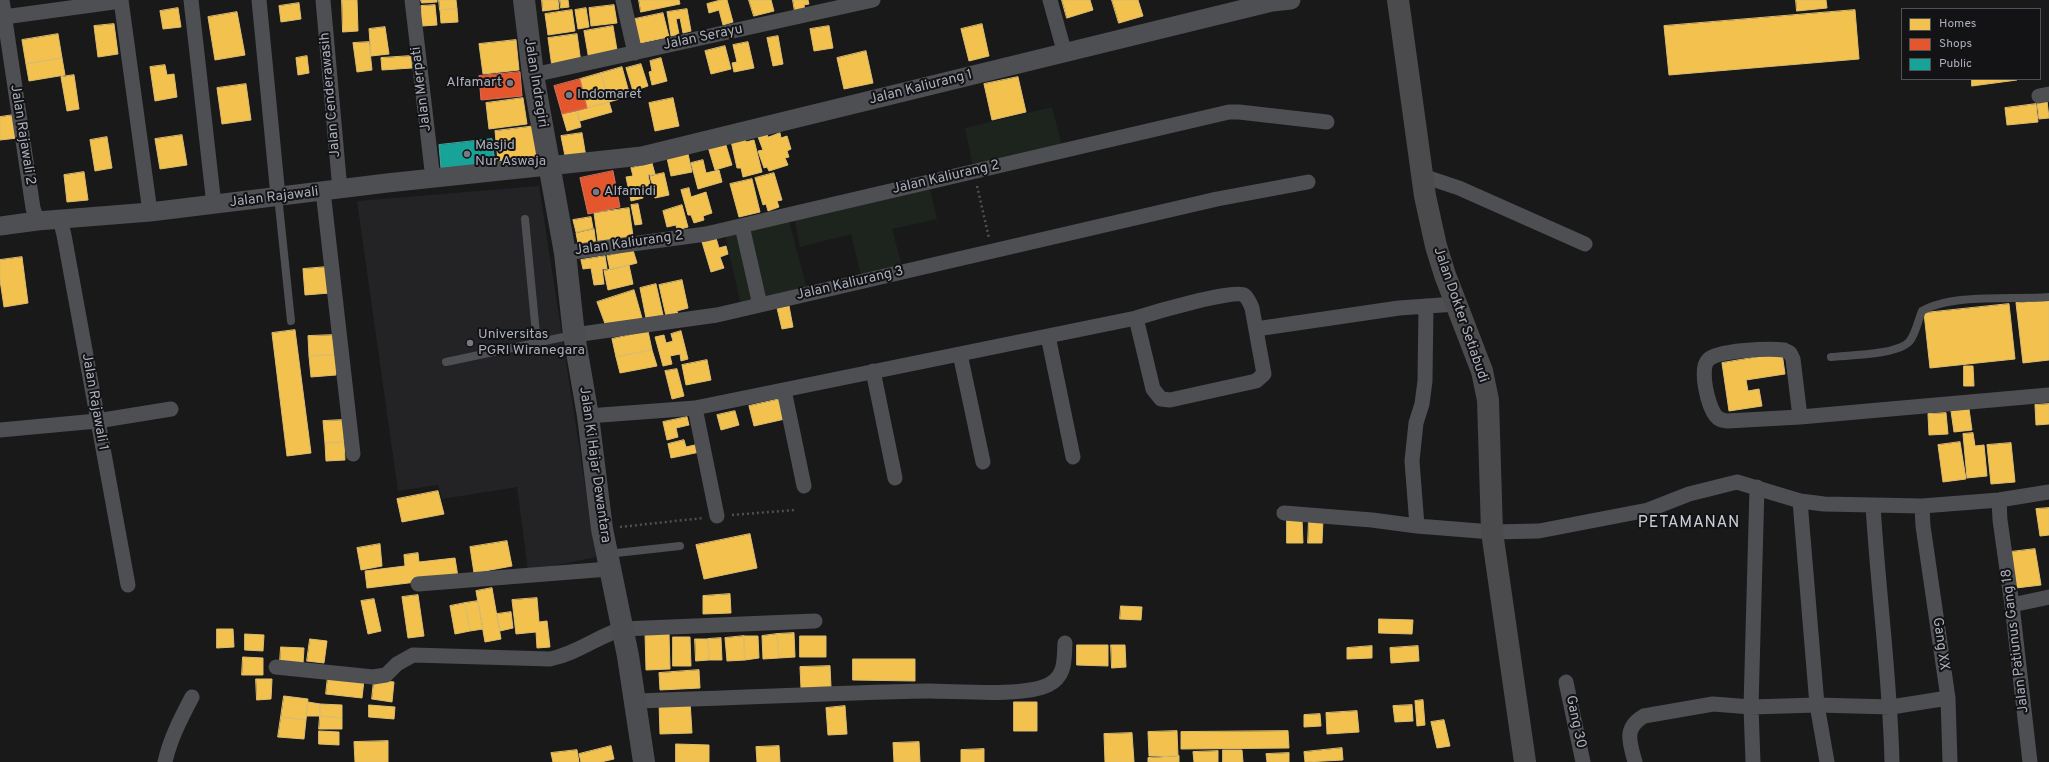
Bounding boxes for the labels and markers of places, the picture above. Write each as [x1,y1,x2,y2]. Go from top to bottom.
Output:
place label: Alfamart [446,75,502,91]
marker: Alfamart [505,78,515,88]
place label: Indomaret [577,87,642,103]
marker: Indomaret [564,90,574,100]
place label: Masjid Nur Aswaja [475,138,546,170]
marker: Masjid Nur Aswaja [462,149,472,159]
place label: Alfamidi [604,184,656,200]
marker: Alfamidi [591,187,601,197]
place label: Universitas PGRI Wiranegara [478,327,585,360]
marker: Universitas PGRI Wiranegara [465,338,475,348]

